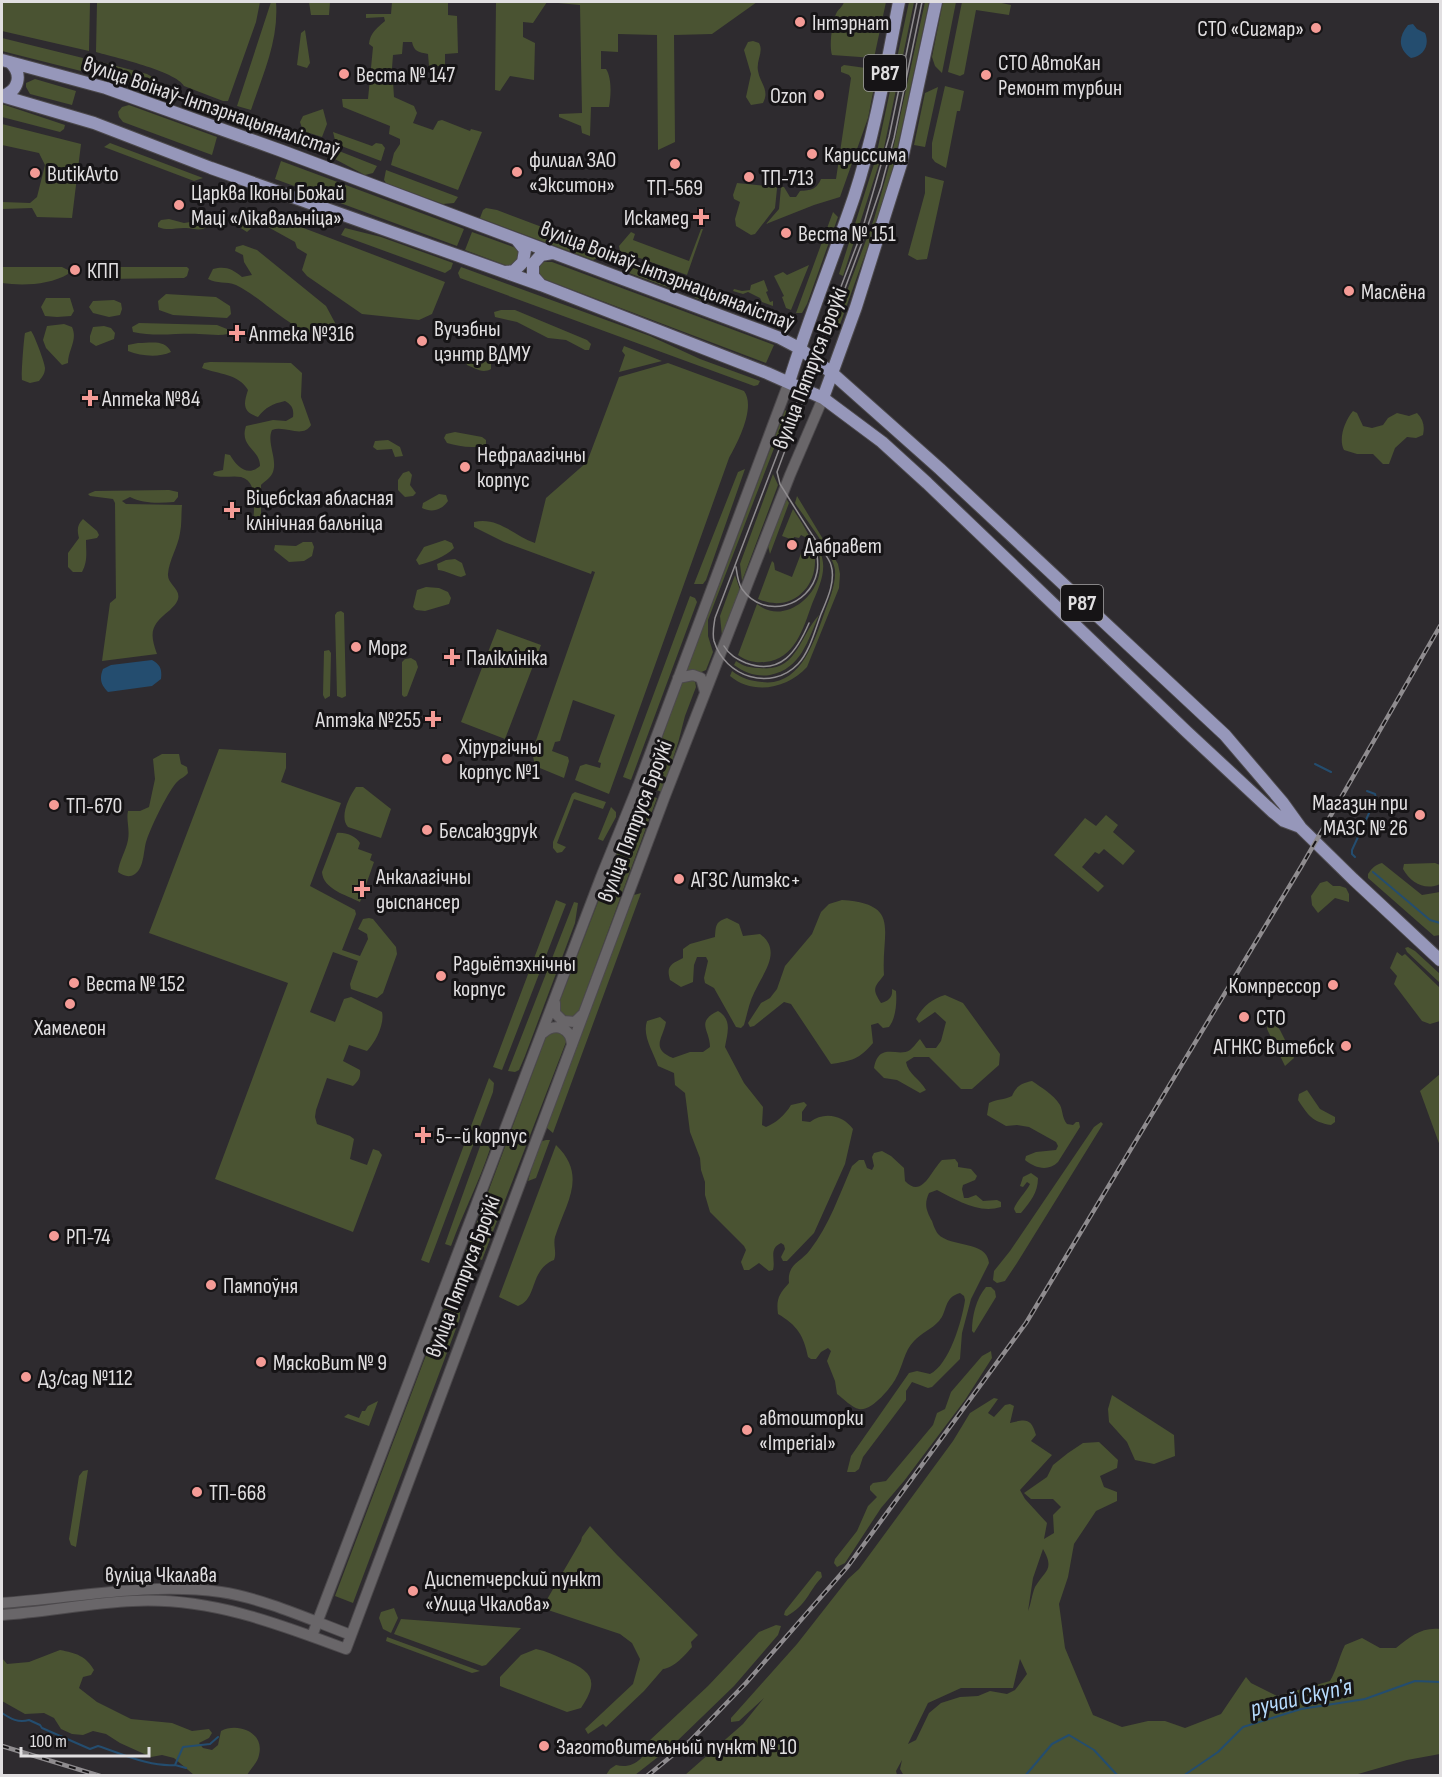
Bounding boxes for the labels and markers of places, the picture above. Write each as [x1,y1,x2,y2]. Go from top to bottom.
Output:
place label: Інтэрнат [812,10,889,37]
marker: Інтэрнат [793,15,807,29]
place label: СТО «Сигмар» [1197,16,1304,43]
marker: СТО «Сигмар» [1309,21,1323,35]
place label: СТО АвтоКан Ремонт турбин [998,50,1122,102]
place label: Веста № 147 [356,62,455,89]
marker: Веста № 147 [337,67,351,81]
marker: СТО АвтоКан Ремонт турбин [979,68,993,82]
place label: Ozon [770,83,807,110]
marker: Ozon [812,88,826,102]
place label: Кариссима [824,142,907,169]
place label: филиал ЗАО «Экситон» [529,147,616,199]
marker: Кариссима [805,147,819,161]
marker: ТП-569 [668,157,682,171]
place label: ButikAvto [47,161,119,188]
marker: филиал ЗАО «Экситон» [510,165,524,179]
place label: ТП-713 [761,165,814,192]
marker: ButikAvto [28,166,42,180]
marker: ТП-713 [742,170,756,184]
place label: ТП-569 [647,175,703,202]
place label: Царква Іконы Божай Маці «Лікавальніца» [191,180,344,232]
marker: Царква Іконы Божай Маці «Лікавальніца» [172,198,186,212]
place label: Искамед [624,205,689,232]
marker: Искамед [694,210,708,224]
place label: Веста № 151 [798,221,896,248]
marker: Веста № 151 [779,226,793,240]
place label: КПП [87,258,119,285]
marker: КПП [68,263,82,277]
place label: Маслёна [1361,279,1426,306]
marker: Маслёна [1342,284,1356,298]
place label: Вучэбны цэнтр ВДМУ [434,316,531,368]
place label: Аптека №316 [248,321,354,348]
marker: Аптека №316 [230,326,244,340]
marker: Вучэбны цэнтр ВДМУ [415,334,429,348]
place label: Аптека №84 [101,386,200,413]
marker: Аптека №84 [83,391,97,405]
place label: Нефралагічны корпус [477,442,586,494]
marker: Нефралагічны корпус [458,460,472,474]
place label: Віцебская абласная клінічная бальніца [246,485,394,537]
marker: Віцебская абласная клінічная бальніца [223,501,241,519]
place label: Дабравет [804,533,882,560]
marker: Дабравет [785,538,799,552]
place label: Морг [368,635,407,662]
marker: Морг [349,640,363,654]
place label: Паліклініка [466,645,548,672]
marker: Паліклініка [443,648,461,666]
place label: Аптэка №255 [315,707,421,734]
marker: Аптэка №255 [426,712,440,726]
place label: Хірургічны корпус №1 [458,734,542,786]
marker: Хірургічны корпус №1 [440,752,454,766]
place label: Магазин при МАЗС № 26 [1312,790,1408,842]
place label: ТП-670 [66,793,122,820]
marker: ТП-670 [47,798,61,812]
marker: Магазин при МАЗС № 26 [1413,808,1427,822]
place label: Белсаюздрук [439,818,538,845]
marker: Белсаюздрук [420,823,434,837]
place label: Анкалагічны дыспансер [375,864,471,916]
place label: АГЗС Литэкс+ [690,867,801,894]
marker: АГЗС Литэкс+ [672,872,686,886]
marker: Анкалагічны дыспансер [353,880,371,898]
place label: Радыётэхнічны корпус [453,951,576,1003]
marker: Радыётэхнічны корпус [434,969,448,983]
place label: Веста № 152 [86,971,185,998]
place label: Компрессор [1228,973,1321,1000]
marker: Веста № 152 [67,976,81,990]
marker: Компрессор [1326,978,1340,992]
marker: Хамелеон [63,997,77,1011]
place label: СТО [1256,1005,1286,1032]
marker: СТО [1237,1010,1251,1024]
place label: Хамелеон [33,1015,106,1042]
place label: АГНКС Витебск [1213,1034,1335,1061]
marker: АГНКС Витебск [1339,1039,1353,1053]
place label: 5--й корпус [436,1123,527,1150]
marker: 5--й корпус [414,1126,432,1144]
place label: РП-74 [66,1224,110,1251]
marker: РП-74 [47,1229,61,1243]
place label: Пампоўня [223,1273,298,1300]
marker: Пампоўня [204,1278,218,1292]
place label: МяскоВит № 9 [273,1350,387,1377]
marker: МяскоВит № 9 [254,1355,268,1369]
place label: Дз/сад №112 [38,1365,133,1392]
marker: Дз/сад №112 [19,1370,33,1384]
place label: автошторки «Imperial» [759,1405,864,1457]
marker: автошторки «Imperial» [740,1423,754,1437]
place label: ТП-668 [209,1480,266,1507]
marker: ТП-668 [190,1485,204,1499]
place label: Диспетчерский пункт «Улица Чкалова» [425,1566,601,1618]
marker: Диспетчерский пункт «Улица Чкалова» [406,1584,420,1598]
place label: Заготовительный пункт № 10 [556,1734,797,1761]
marker: Заготовительный пункт № 10 [537,1739,551,1753]

